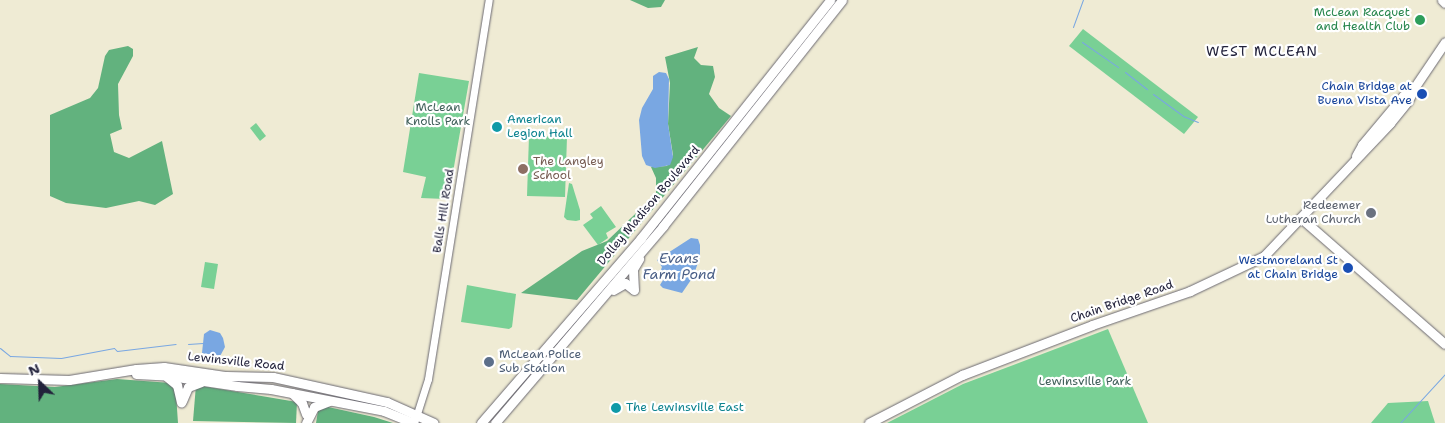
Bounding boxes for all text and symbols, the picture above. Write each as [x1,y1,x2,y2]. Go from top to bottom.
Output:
place label: McLean Racquet and Health Club [1314,6,1410,34]
marker: McLean Racquet and Health Club [1414,14,1426,26]
district label: WEST MCLEAN [1205,43,1319,59]
place label: Chain Bridge at Buena Vista Ave [1318,80,1412,108]
marker: Chain Bridge at Buena Vista Ave [1416,88,1428,100]
park label: McLean Knolls Park [406,101,470,129]
place label: American Legion Hall [507,113,572,141]
marker: American Legion Hall [491,121,503,133]
street label: Dolley Madison Boulevard [595,143,703,269]
place label: The Langley School [533,155,604,183]
marker: The Langley School [517,163,529,175]
street label: Balls Hill Road [430,168,458,254]
place label: Redeemer Lutheran Church [1266,199,1361,227]
marker: Redeemer Lutheran Church [1365,207,1377,219]
water label: Evans Farm Pond [643,250,715,282]
place label: Westmoreland St at Chain Bridge [1239,254,1338,282]
marker: Westmoreland St at Chain Bridge [1342,262,1354,274]
street label: Chain Bridge Road [1069,278,1175,326]
place label: McLean Police Sub Station [499,348,581,376]
street label: Lewinsville Road [187,350,285,374]
marker: McLean Police Sub Station [483,356,495,368]
north arrow [15,358,65,408]
text: N [25,359,43,380]
park label: Lewinsville Park [1039,375,1131,389]
place label: The Lewinsville East [626,401,744,415]
marker: The Lewinsville East [610,402,622,414]

